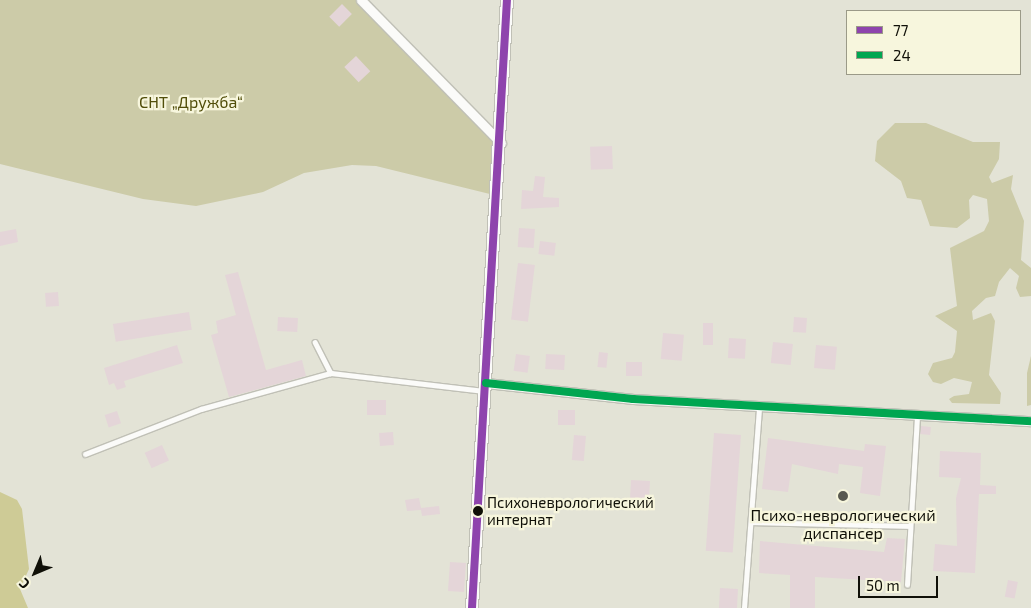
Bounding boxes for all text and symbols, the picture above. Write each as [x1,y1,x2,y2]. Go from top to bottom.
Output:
legend [846,10,1021,75]
text: 77 [893,21,908,39]
text: 24 [893,46,911,64]
park label: СНТ „Дружба“ [139,92,243,112]
marker: Психо-неврологический диспансер [836,489,850,503]
place label: Психоневрологический интернат [487,493,654,528]
place label: Психо-неврологический диспансер [750,505,936,543]
marker: Психоневрологический интернат [473,506,483,516]
north arrow [10,548,60,598]
scale bar [861,566,941,598]
text: С [15,575,33,593]
text: 50 m [866,576,900,594]

